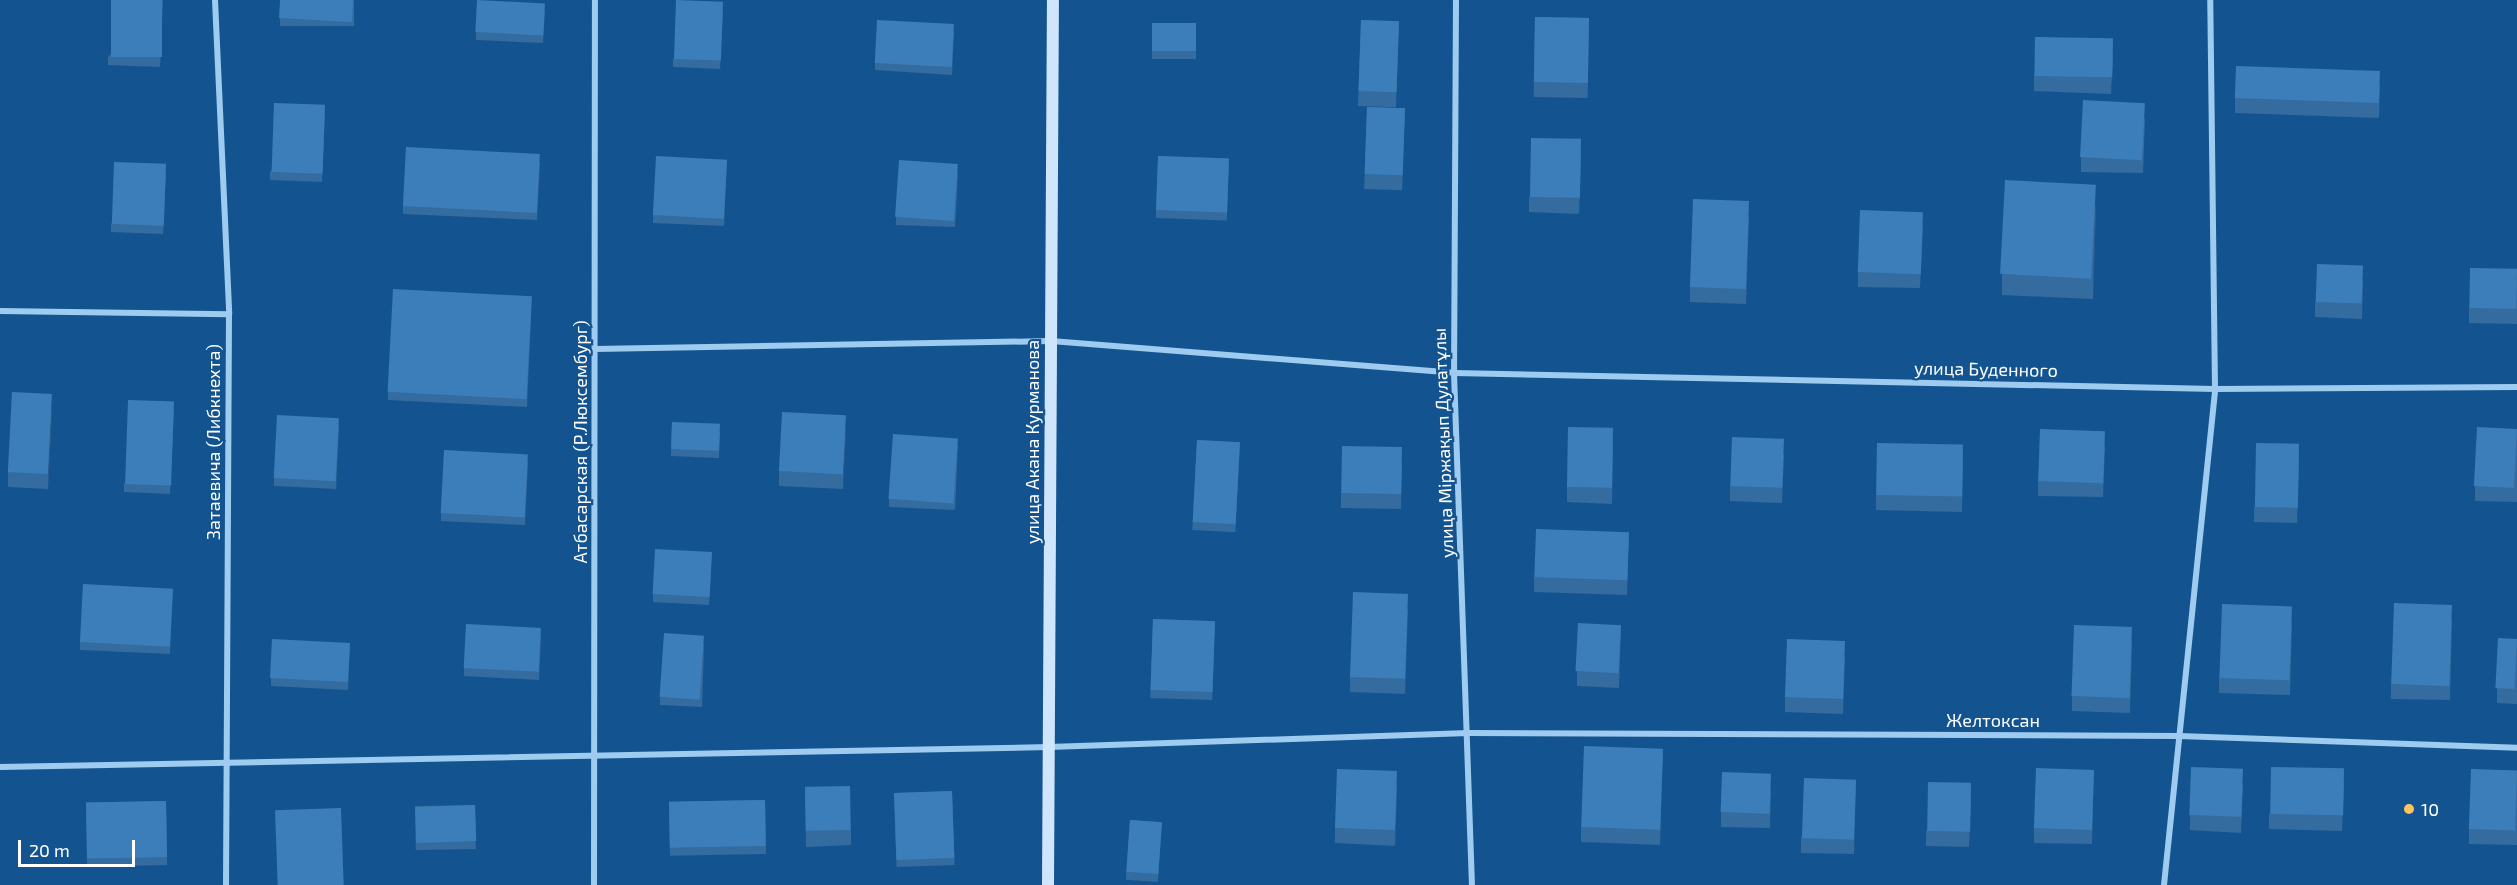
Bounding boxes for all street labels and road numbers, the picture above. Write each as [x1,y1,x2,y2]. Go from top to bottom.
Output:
street label: Атбасарская (Р.Люксембург) [569,320,591,564]
street label: улица Міржақып Дулатұлы [1428,328,1458,558]
street label: улица Акана Курманова [1021,340,1043,544]
street label: Затаевича (Либкнехта) [202,344,224,540]
street label: улица Буденного [1914,357,2058,381]
street label: Желтоксан [1946,709,2040,731]

